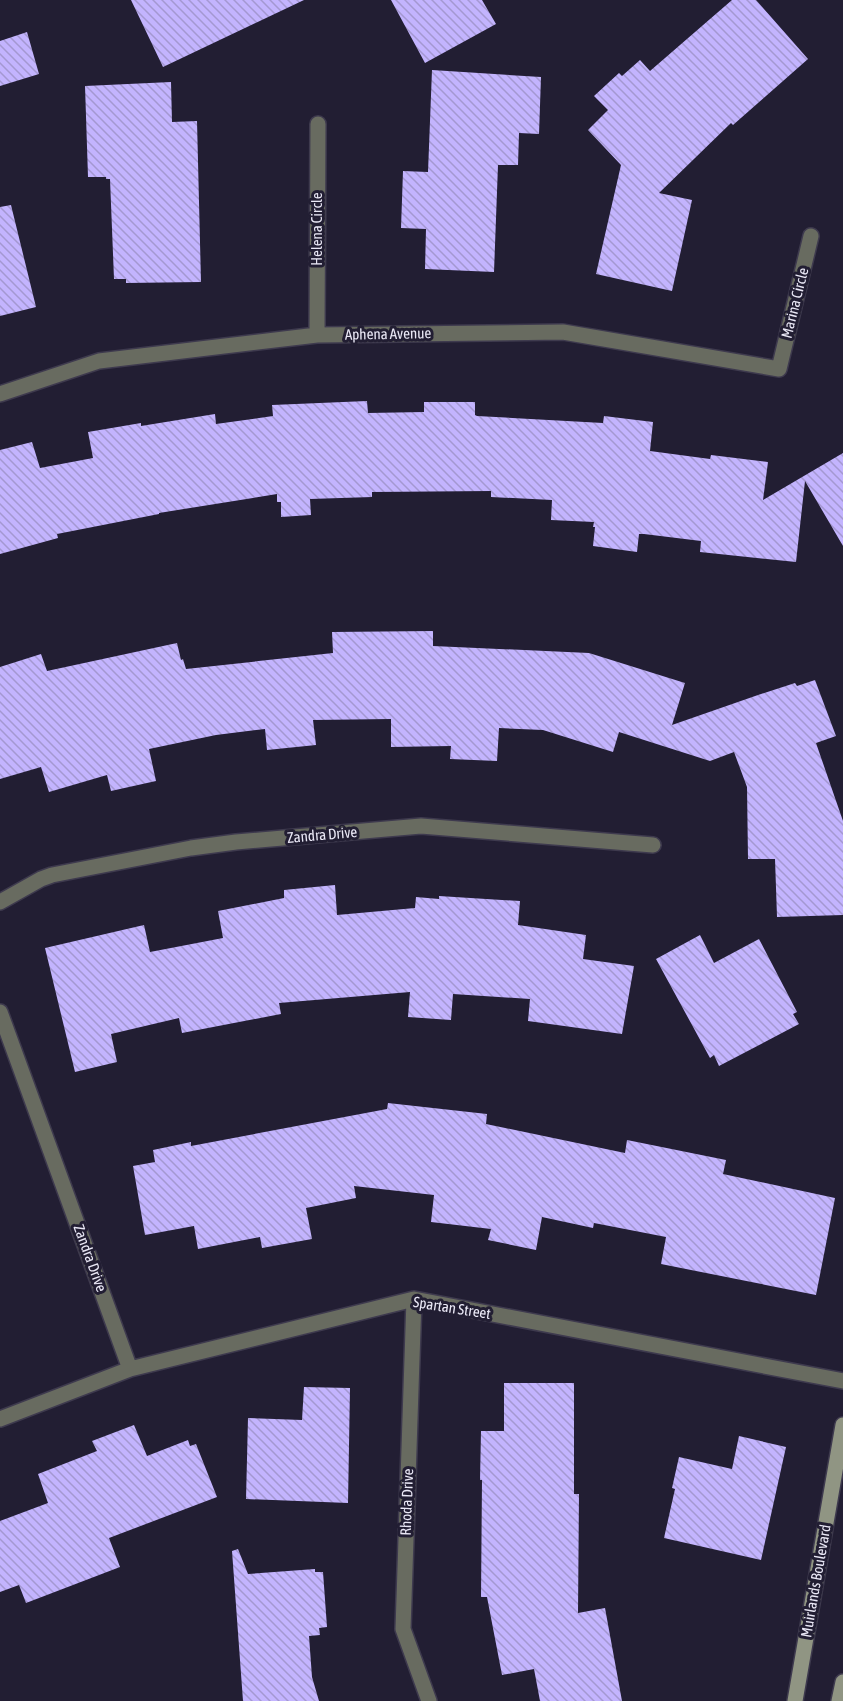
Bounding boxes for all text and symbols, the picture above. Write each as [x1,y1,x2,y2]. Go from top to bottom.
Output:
street label: Helena Circle [308,192,325,266]
street label: Marina Circle [778,266,812,340]
street label: Aphena Avenue [345,324,432,343]
street label: Zandra Drive [286,823,358,846]
street label: Zandra Drive [70,1222,111,1294]
street label: Spartan Street [412,1293,492,1322]
street label: Rhoda Drive [397,1468,416,1536]
street label: Muirlands Boulevard [797,1523,834,1639]

